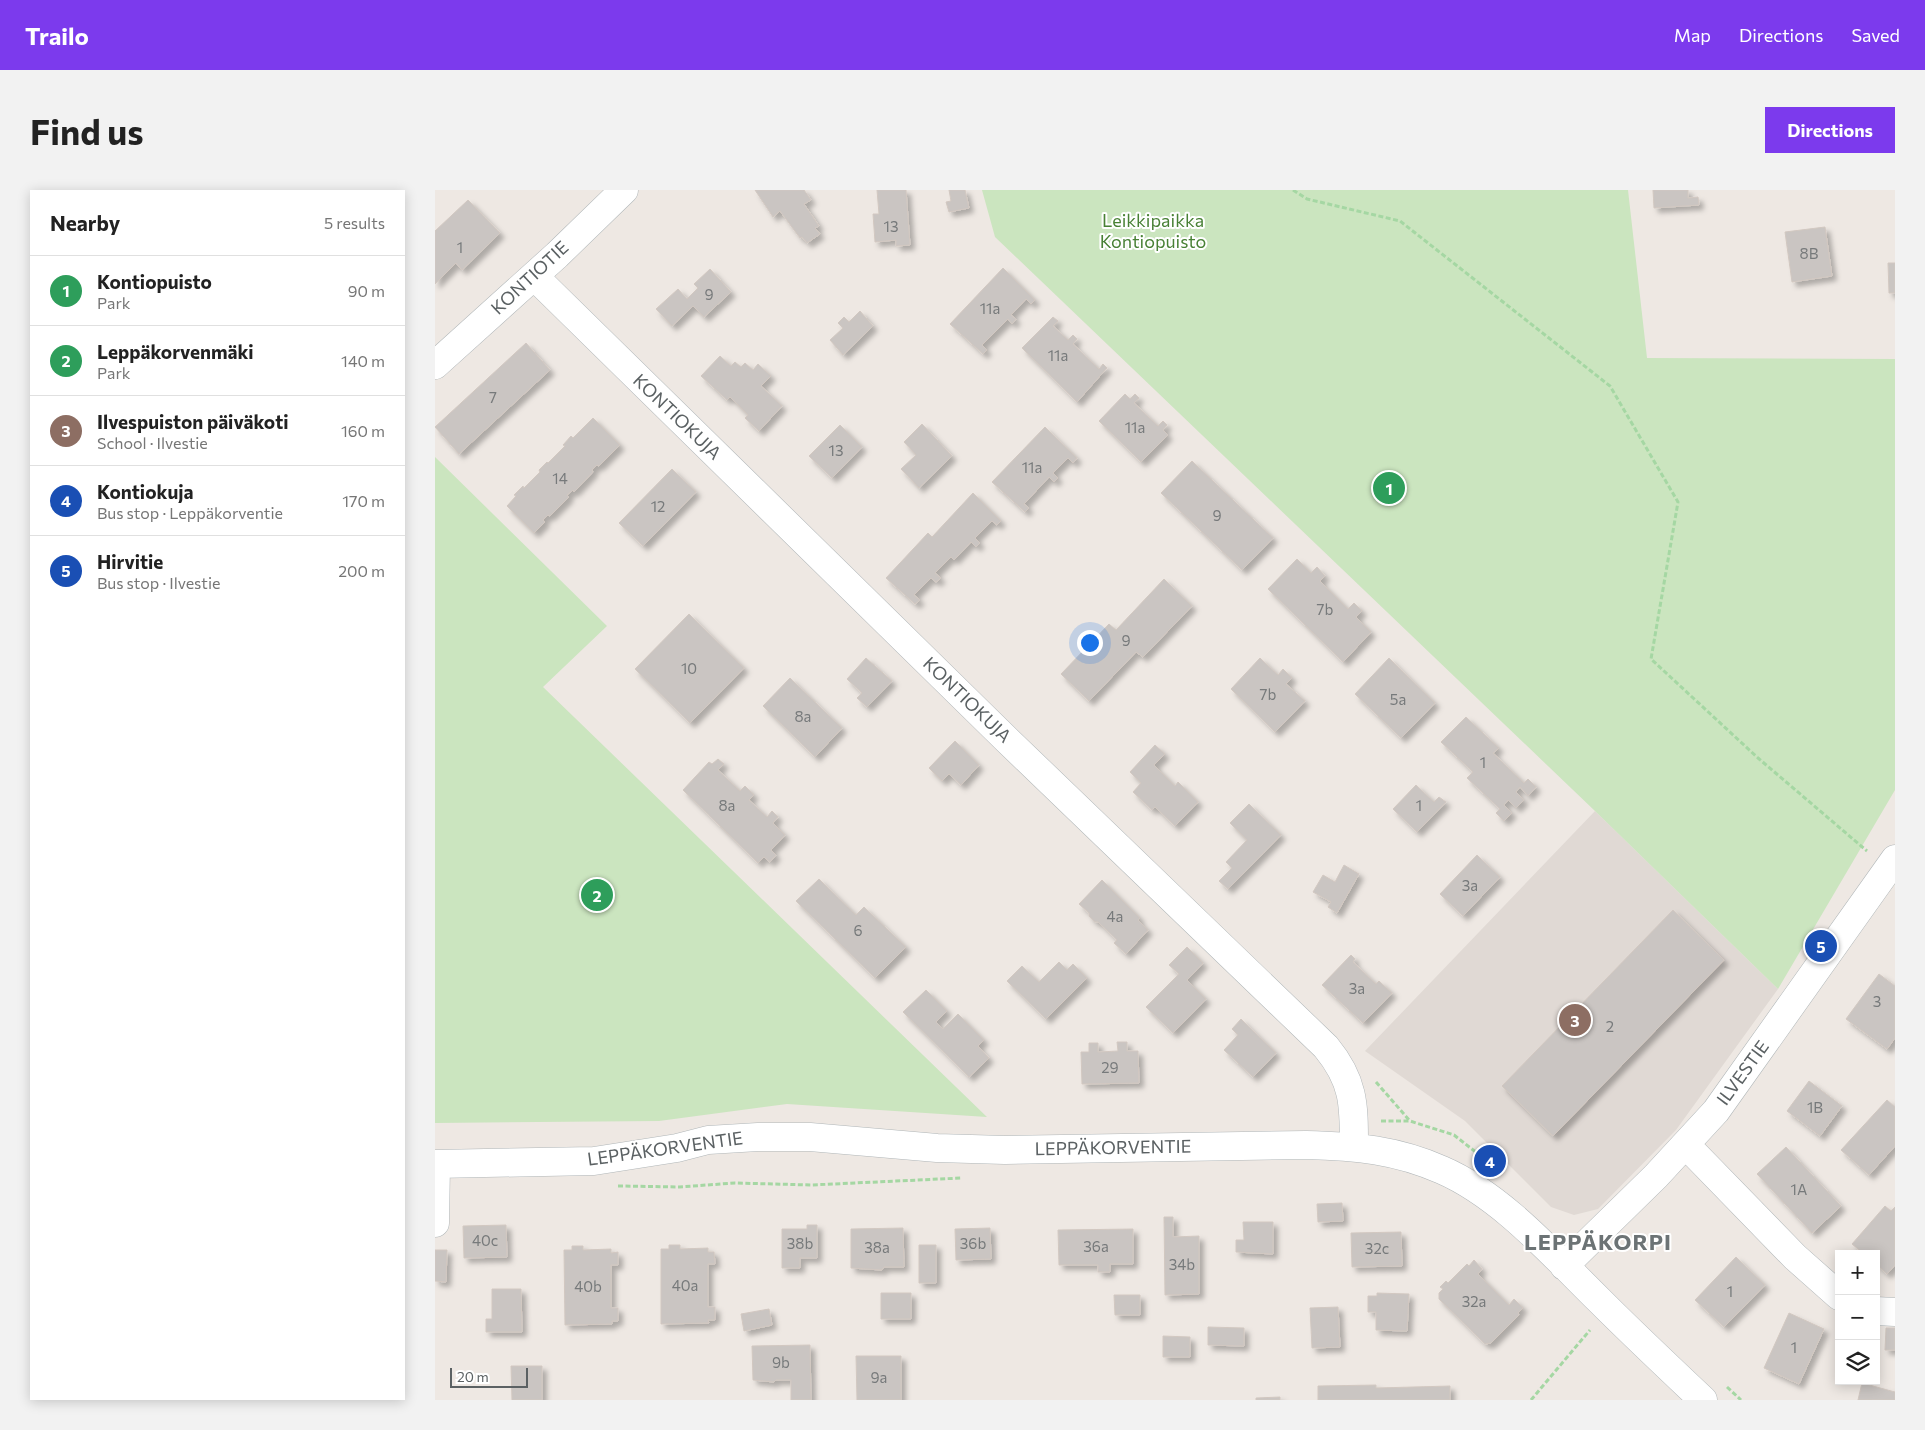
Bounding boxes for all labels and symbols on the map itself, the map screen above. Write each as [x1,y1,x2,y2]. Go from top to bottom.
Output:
park label: Leikkipaikka Kontiopuisto [1100,209,1206,252]
house number: 13 [884,217,898,235]
street label: KONTIOTIE [486,236,573,319]
house number: 1 [457,238,463,256]
house number: 8B [1800,244,1819,262]
house number: 9 [704,285,714,303]
house number: 11a [980,299,1000,317]
house number: 11a [1048,346,1068,364]
street label: KONTIOKUJA [629,369,726,464]
house number: 7 [489,388,497,406]
house number: 11a [1125,418,1145,436]
house number: 13 [829,441,843,459]
house number: 11a [1022,458,1042,476]
house number: 14 [552,469,568,487]
pin: 1 [1373,469,1405,507]
house number: 12 [651,497,665,515]
house number: 9 [1212,506,1222,524]
house number: 7b [1317,600,1334,618]
your location [1077,630,1103,656]
house number: 9 [1121,631,1131,649]
street label: KONTIOKUJA [919,652,1016,747]
house number: 10 [681,659,697,677]
house number: 7b [1260,685,1277,703]
house number: 5a [1390,690,1406,708]
house number: 8a [795,707,811,725]
house number: 1 [1480,753,1486,771]
house number: 8a [719,796,735,814]
house number: 1 [1416,796,1422,814]
pin: 2 [581,876,613,914]
house number: 3a [1462,876,1478,894]
house number: 4a [1107,907,1123,925]
house number: 6 [853,921,863,939]
pin: 5 [1805,927,1837,965]
house number: 3a [1349,979,1365,997]
house number: 3 [1873,992,1881,1010]
pin: 3 [1559,1001,1591,1039]
house number: 2 [1606,1017,1614,1035]
street label: ILVESTIE [1711,1036,1773,1109]
house number: 29 [1101,1058,1119,1076]
house number: 1B [1807,1098,1823,1116]
street label: LEPPÄKORVENTIE [586,1126,744,1170]
street label: LEPPÄKORVENTIE [1034,1135,1192,1159]
pin: 4 [1474,1142,1506,1180]
house number: 1A [1791,1180,1807,1198]
district label: LEPPÄKORPI [1524,1228,1672,1255]
house number: 40c [472,1231,498,1249]
house number: 38b [787,1234,813,1252]
house number: 36b [960,1234,986,1252]
house number: 36a [1083,1237,1109,1255]
house number: 38a [864,1238,890,1256]
house number: 32c [1365,1239,1389,1257]
house number: 34b [1169,1255,1195,1273]
house number: 40a [672,1276,698,1294]
house number: 40b [574,1277,602,1295]
house number: 1 [1727,1282,1733,1300]
house number: 32a [1462,1292,1486,1310]
house number: 1 [1791,1338,1797,1356]
house number: 9b [772,1353,790,1371]
scale bar [450,1365,527,1388]
house number: 9a [871,1368,887,1386]

